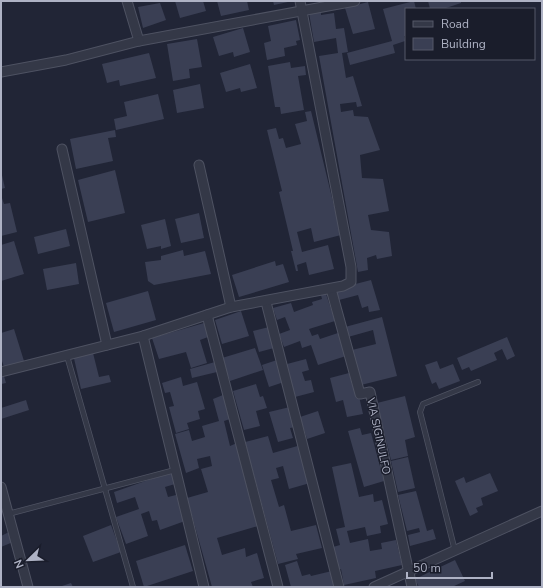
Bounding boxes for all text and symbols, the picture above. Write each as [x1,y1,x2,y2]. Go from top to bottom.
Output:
legend [405,8,535,60]
text: Road [441,16,469,32]
text: Building [441,36,486,52]
street label: VIA SIGINULFO [363,395,394,476]
north arrow [8,540,48,580]
scale bar [407,554,492,580]
text: N [11,557,28,570]
text: 50 m [413,560,441,576]

